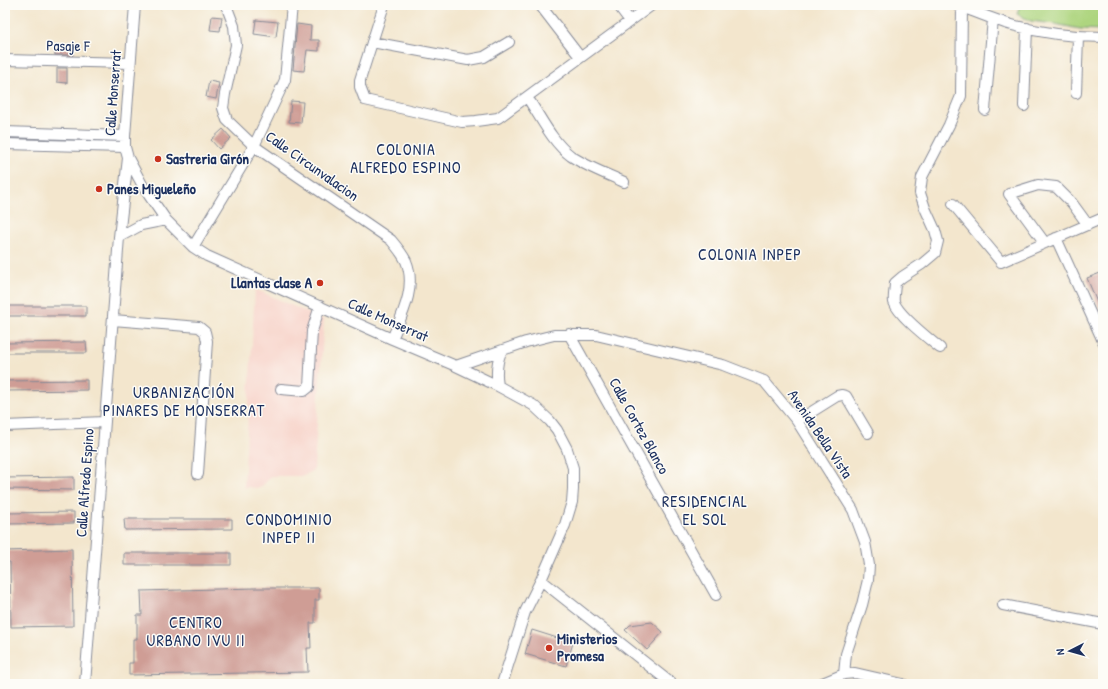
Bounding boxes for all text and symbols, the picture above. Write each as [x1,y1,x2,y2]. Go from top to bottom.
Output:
street label: Pasaje F [46,35,90,56]
street label: Calle Monserrat [99,48,126,137]
street label: Calle Circunvalacion [261,126,363,206]
district label: COLONIA ALFREDO ESPINO [350,138,462,178]
place label: Sastreria Girón [166,148,249,169]
marker: Sastreria Girón [153,154,163,164]
place label: Panes Migueleño [107,178,196,200]
marker: Panes Migueleño [94,184,104,194]
district label: COLONIA INPEP [698,243,802,265]
place label: Llantas clase A [231,272,313,293]
marker: Llantas clase A [315,278,325,288]
street label: Calle Monserrat [345,292,433,347]
street label: Calle Cortez Blanco [604,374,675,478]
district label: URBANIZACIÓN PINARES DE MONSERRAT [103,381,265,421]
street label: Avenida Bella Vista [783,385,858,482]
street label: Calle Alfredo Espino [70,428,99,538]
district label: RESIDENCIAL EL SOL [662,490,748,530]
district label: CONDOMINIO INPEP II [245,508,333,548]
district label: CENTRO URBANO IVU II [147,611,245,651]
place label: Ministerios Promesa [557,628,618,666]
north arrow [1050,631,1090,671]
marker: Ministerios Promesa [544,643,554,653]
text: N [1053,648,1067,656]

